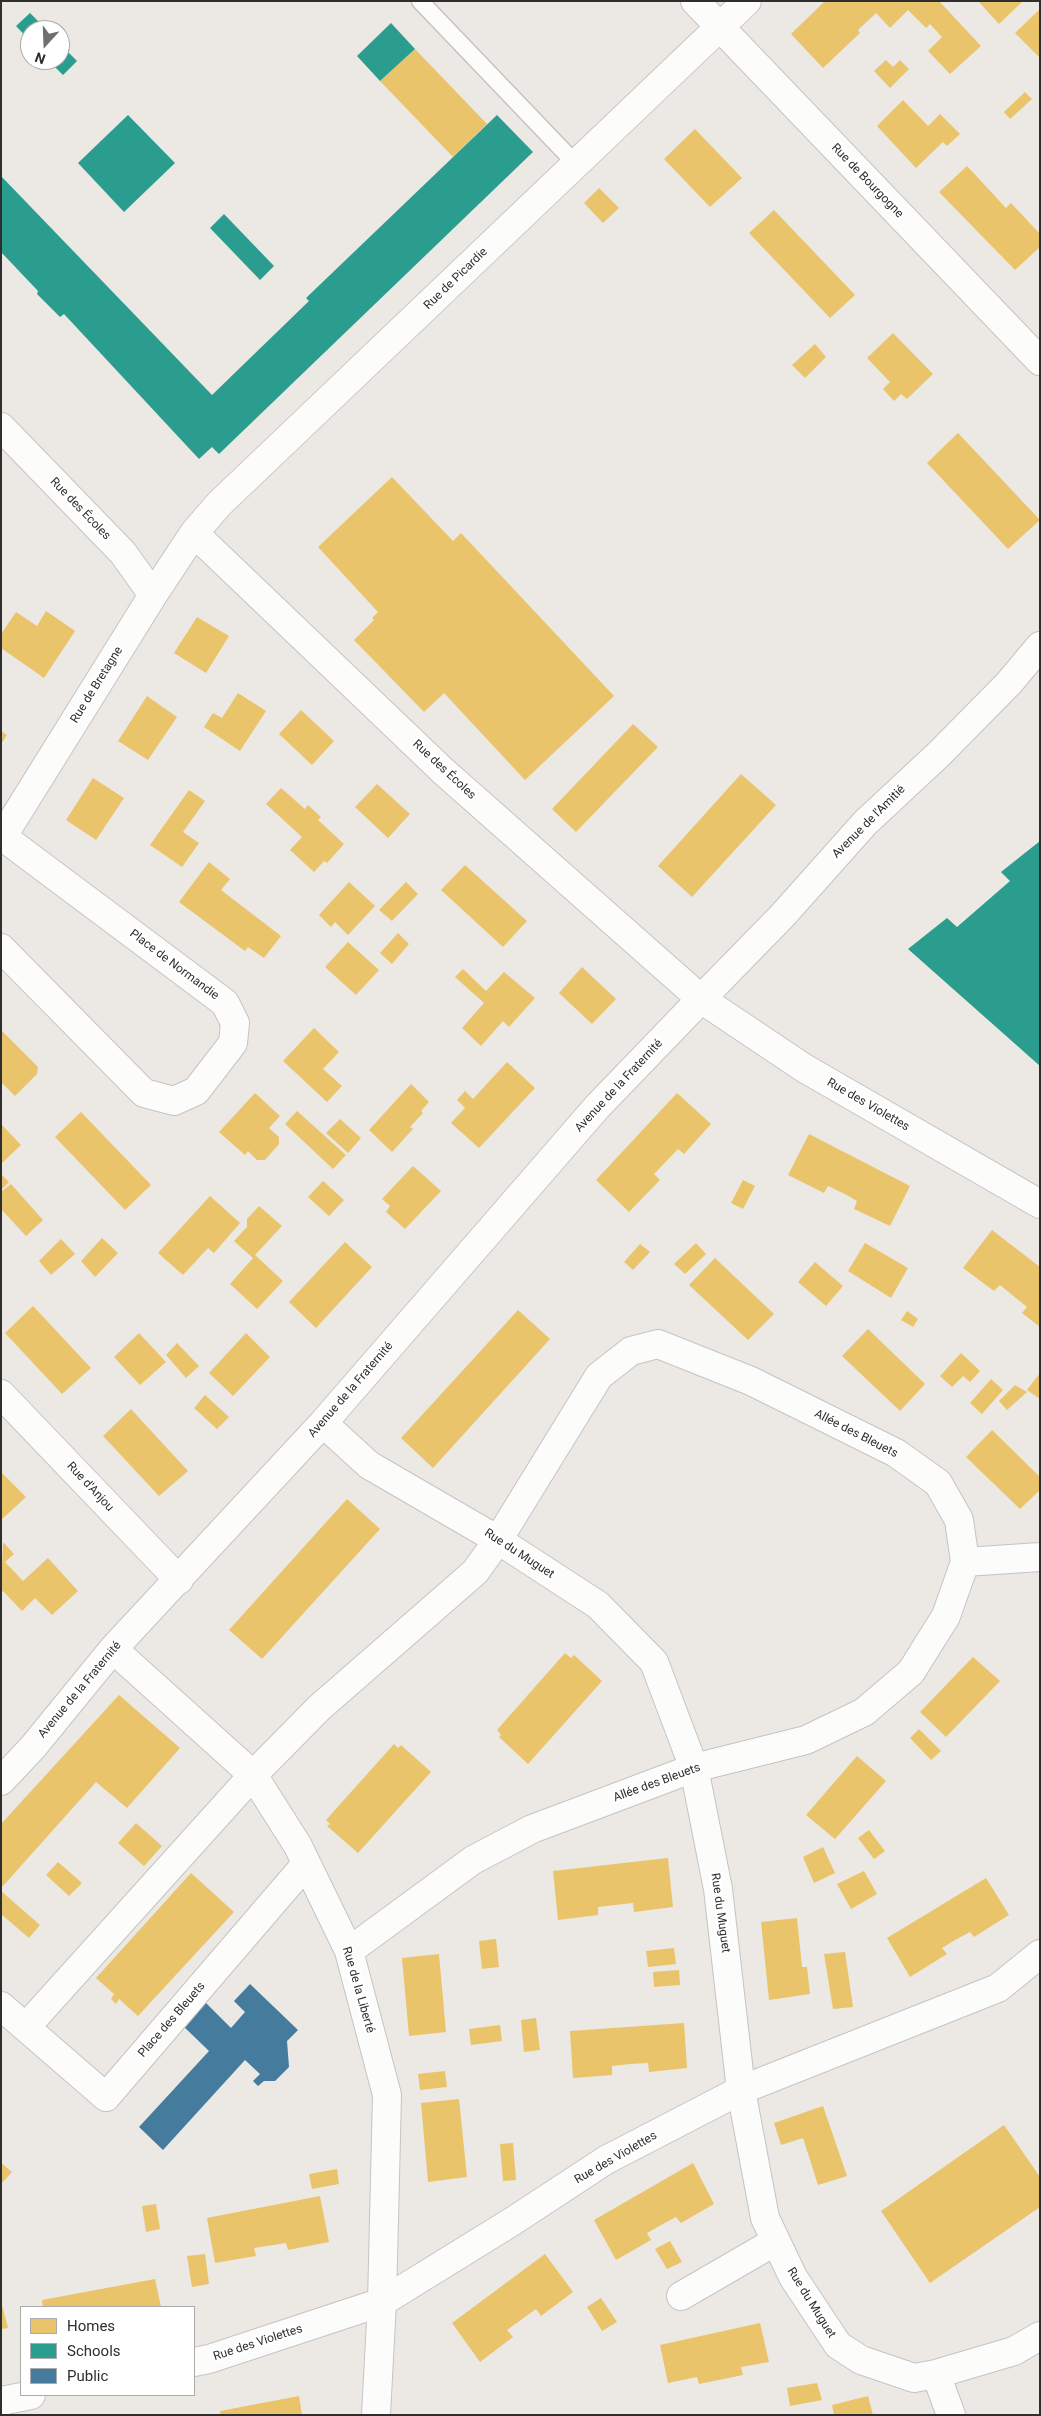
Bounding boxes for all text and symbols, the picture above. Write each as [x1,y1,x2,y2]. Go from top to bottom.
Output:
north arrow [20,20,70,70]
text: N [33,49,48,67]
street label: Rue de Bourgogne [828,141,906,221]
street label: Rue de Picardie [421,245,491,313]
street label: Rue des Écoles [47,475,113,543]
street label: Rue de Bretagne [68,644,126,726]
street label: Rue des Écoles [409,737,479,803]
street label: Avenue de l'Amitié [830,783,908,861]
street label: Place de Normandie [127,927,221,1003]
street label: Avenue de la Fraternité [572,1037,666,1135]
street label: Rue des Violettes [824,1076,912,1134]
street label: Avenue de la Fraternité [306,1339,396,1441]
street label: Allée des Bleuets [812,1407,900,1461]
street label: Rue d'Anjou [63,1459,117,1515]
street label: Rue du Muguet [481,1526,557,1582]
street label: Avenue de la Fraternité [35,1639,125,1741]
street label: Allée des Bleuets [612,1761,702,1805]
street label: Rue du Muguet [707,1872,733,1954]
street label: Rue de la Liberté [339,1945,377,2035]
street label: Place des Bleuets [135,1980,209,2060]
street label: Rue des Violettes [572,2129,660,2187]
street label: Rue du Muguet [784,2265,838,2341]
legend [20,2306,195,2396]
text: Homes [67,2317,115,2335]
street label: Rue des Violettes [212,2322,304,2364]
text: Schools [67,2342,121,2360]
text: Public [67,2367,108,2385]

